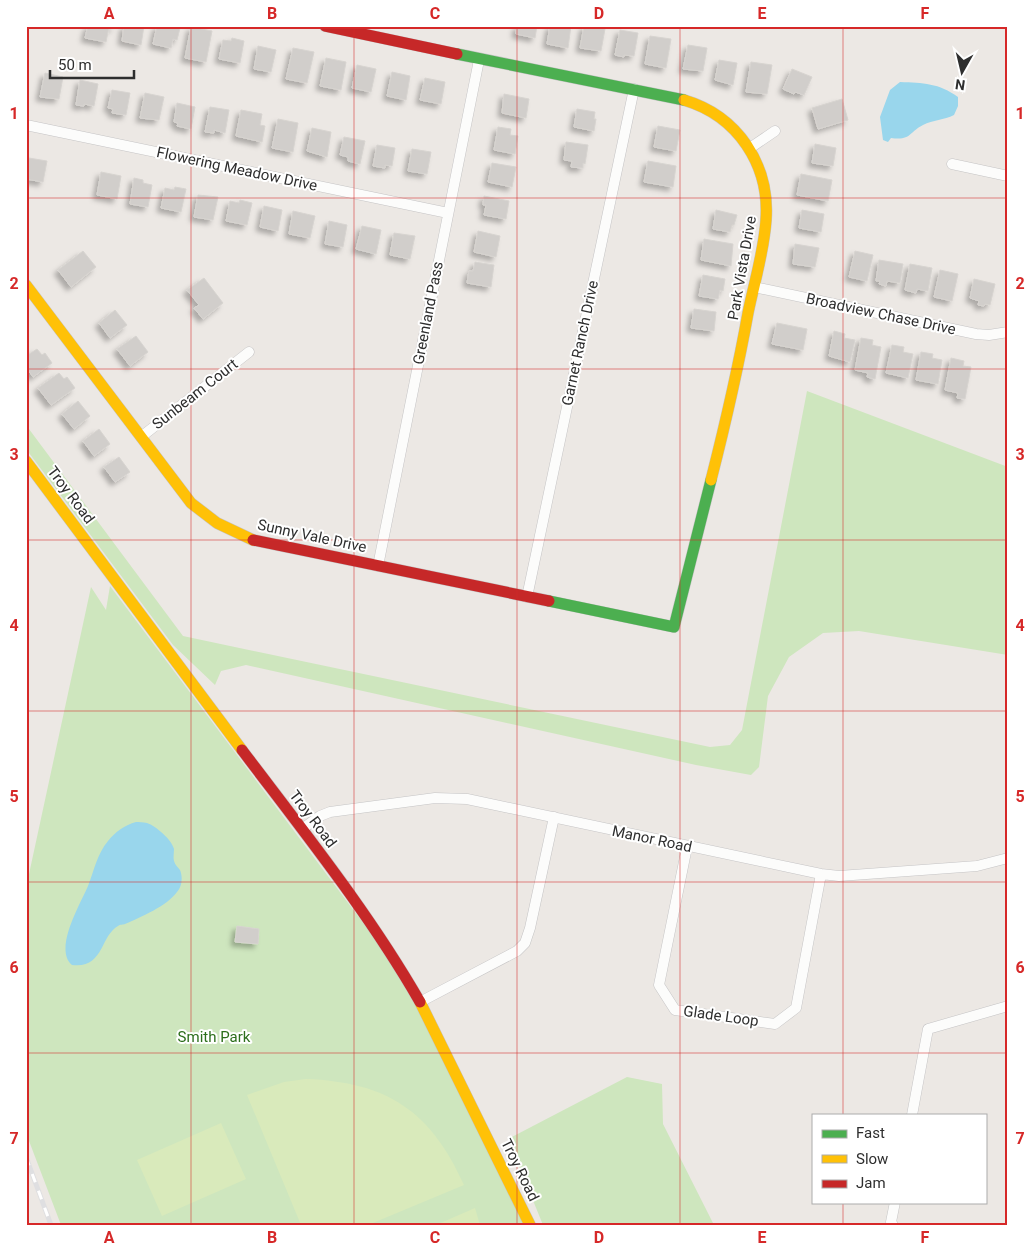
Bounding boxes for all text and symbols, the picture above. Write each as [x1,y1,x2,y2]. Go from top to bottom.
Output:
text: A [104,4,115,23]
text: B [267,4,277,23]
text: C [430,4,440,23]
text: D [594,4,604,23]
text: E [758,4,767,23]
text: F [921,4,930,23]
scale bar [50,48,134,80]
north arrow [936,48,986,98]
text: 50 m [58,56,92,74]
text: N [954,76,966,93]
text: 1 [9,104,19,123]
text: 1 [1015,104,1025,123]
street label: Flowering Meadow Drive [155,143,319,195]
street label: Park Vista Drive [724,215,760,321]
street label: Greenland Pass [409,260,447,366]
text: 2 [9,274,19,293]
text: 2 [1015,274,1025,293]
street label: Garnet Ranch Drive [558,279,602,407]
street label: Broadview Chase Drive [804,289,958,339]
street label: Sunbeam Court [149,355,242,433]
text: 3 [9,445,19,464]
text: 3 [1015,445,1025,464]
street label: Troy Road [44,463,98,527]
street label: Sunny Vale Drive [256,516,368,556]
text: 4 [9,616,19,635]
text: 4 [1015,616,1025,635]
text: 5 [9,787,19,806]
street label: Troy Road [286,787,340,851]
text: 5 [1015,787,1025,806]
street label: Manor Road [610,822,694,856]
text: 6 [9,958,19,977]
text: 6 [1015,958,1025,977]
street label: Glade Loop [682,1002,760,1030]
park label: Smith Park [178,1028,251,1046]
legend [812,1114,986,1204]
text: Fast [856,1124,885,1142]
text: 7 [9,1129,19,1148]
text: 7 [1015,1129,1025,1148]
street label: Troy Road [497,1136,543,1204]
text: Slow [856,1150,888,1168]
text: Jam [856,1174,886,1192]
text: A [104,1228,115,1247]
text: B [267,1228,277,1247]
text: C [430,1228,440,1247]
text: D [594,1228,604,1247]
text: E [758,1228,767,1247]
text: F [921,1228,930,1247]

